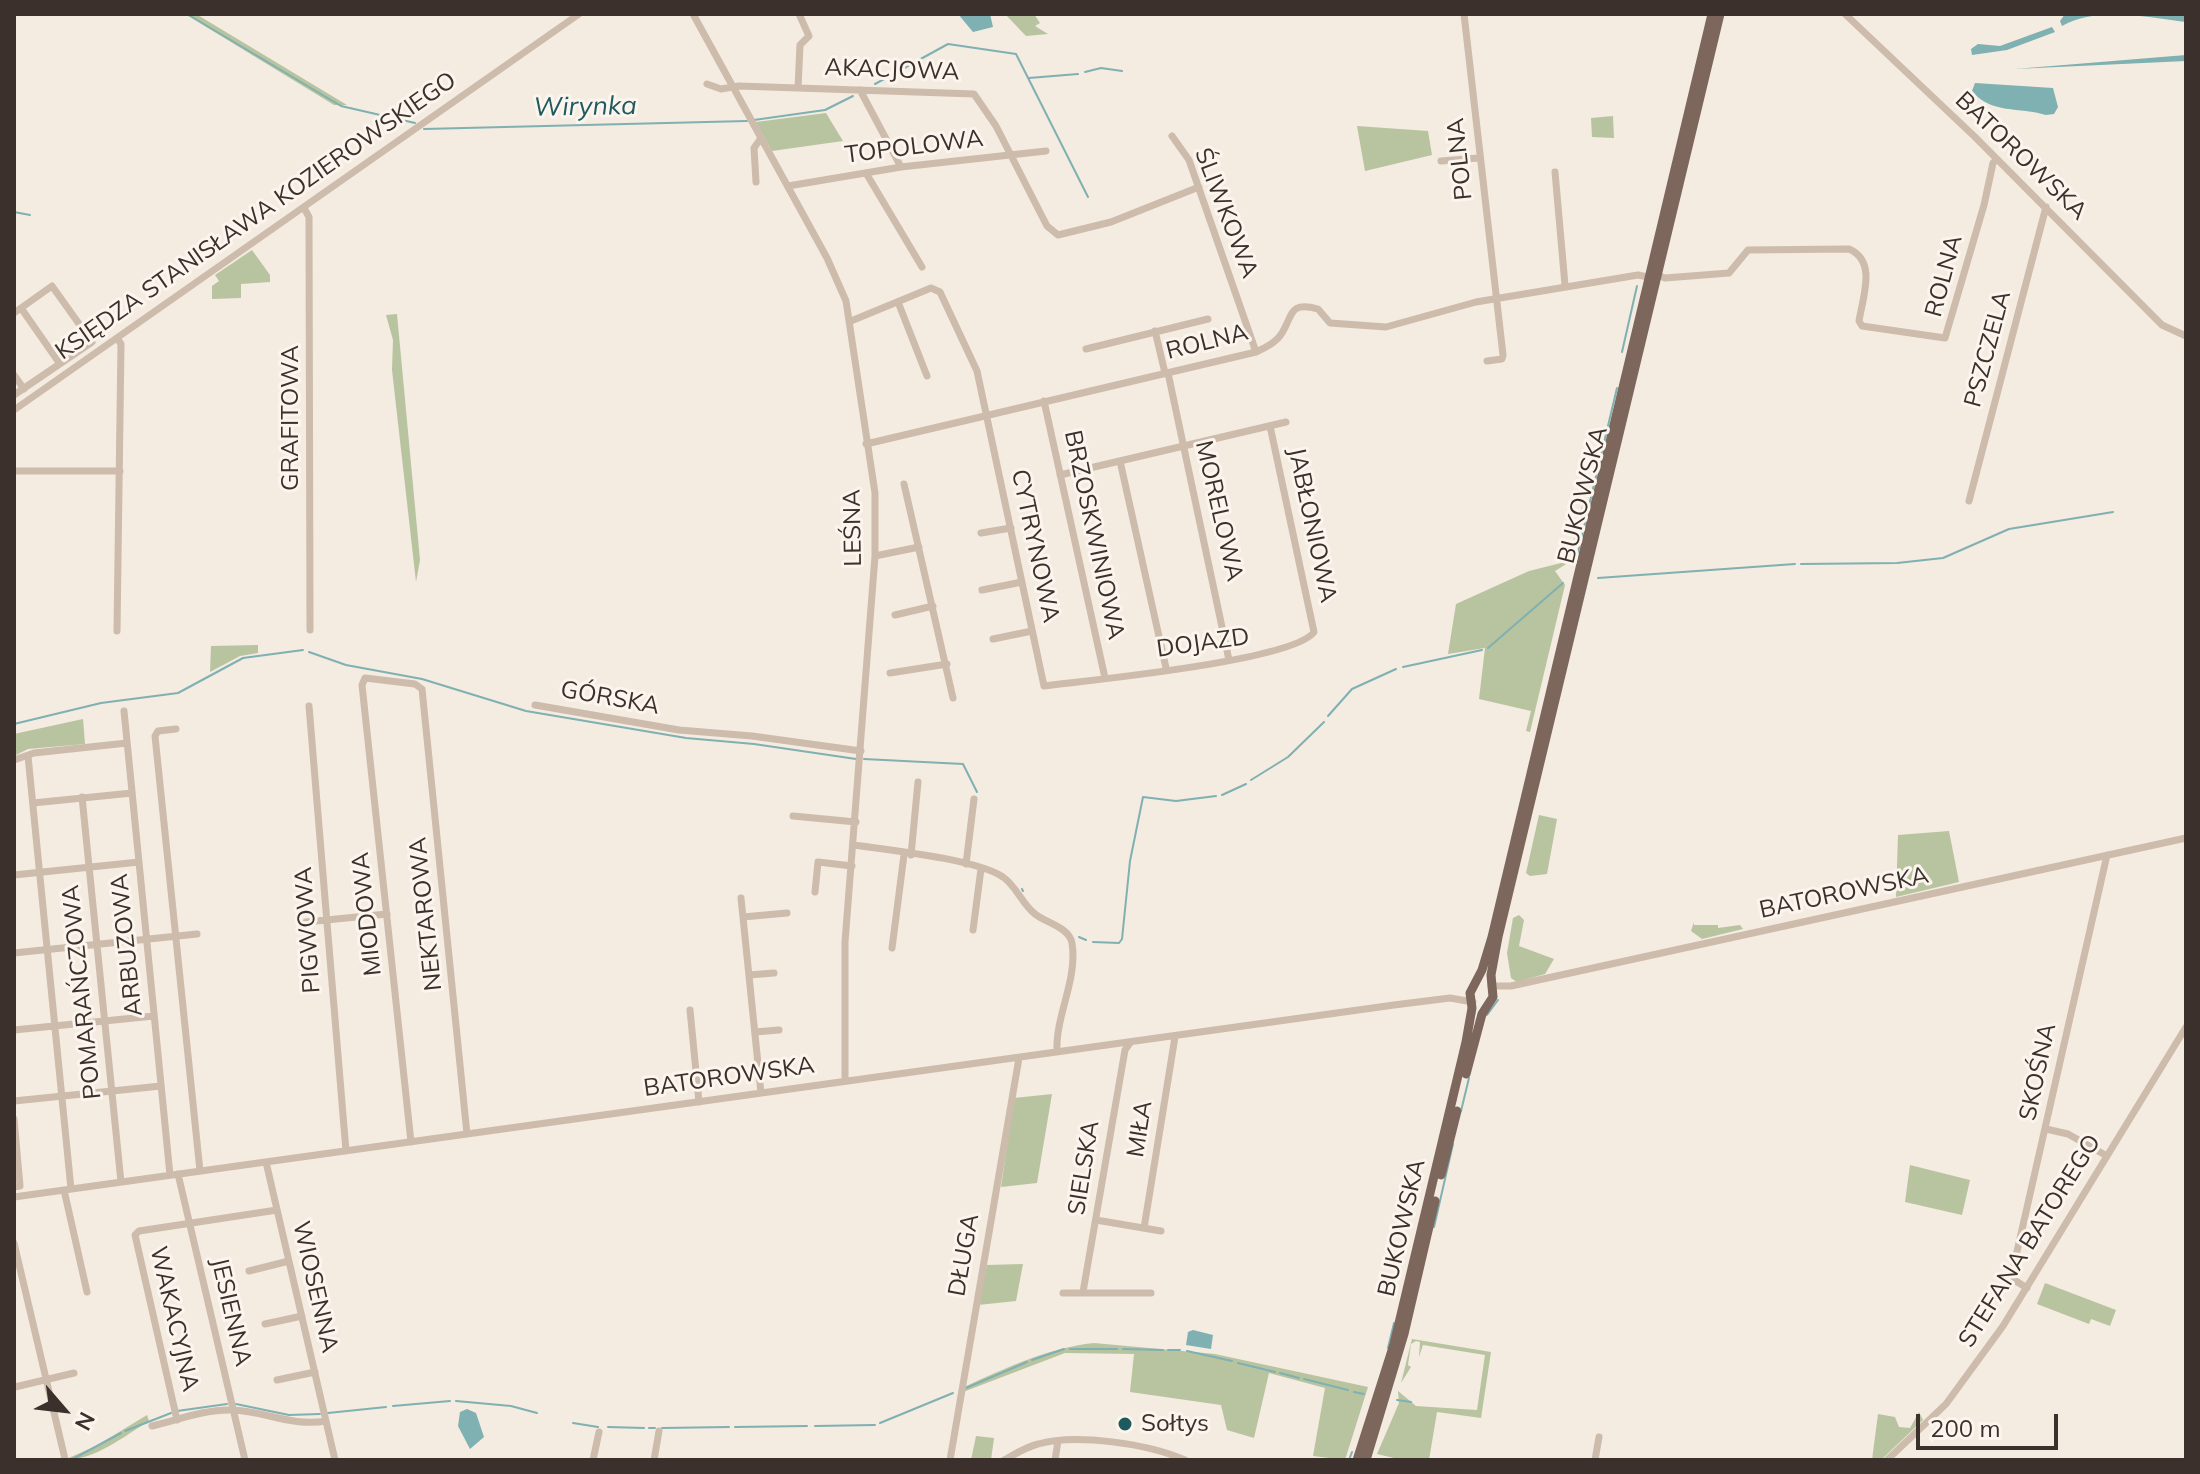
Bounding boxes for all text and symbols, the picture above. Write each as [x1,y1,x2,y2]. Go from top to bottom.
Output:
street label: AKACJOWA [824,53,960,87]
street label: KSIĘDZA STANISŁAWA KOZIEROWSKIEGO [50,66,462,366]
street label: BATOROWSKA [1949,86,2093,226]
water label: Wirynka [533,91,637,123]
street label: POLNA [1441,116,1479,202]
street label: TOPOLOWA [843,124,985,170]
street label: ŚLIWKOWA [1188,144,1264,282]
street label: ROLNA [1919,232,1969,320]
street label: PSZCZELA [1959,288,2017,410]
street label: ROLNA [1163,318,1251,366]
street label: GRAFITOWA [277,345,305,491]
street label: BUKOWSKA [1552,424,1614,566]
street label: BRZOSKWINIOWA [1058,428,1130,642]
street label: MORELOWA [1189,438,1249,584]
street label: JABŁONIOWA [1282,445,1342,605]
street label: CYTRYNOWA [1005,467,1065,625]
street label: LEŚNA [838,489,868,567]
street label: DOJAZD [1155,622,1251,664]
street label: GÓRSKA [558,675,662,721]
street label: NEKTAROWA [404,836,448,992]
street label: MIODOWA [346,851,388,977]
street label: BATOROWSKA [1757,861,1931,925]
street label: PIGWOWA [289,866,327,994]
street label: ARBUZOWA [105,872,149,1018]
street label: POMARAŃCZOWA [56,883,108,1101]
street label: SKOŚNA [2014,1021,2062,1123]
street label: BATOROWSKA [642,1051,816,1103]
street label: MIŁA [1121,1099,1159,1159]
street label: SIELSKA [1062,1119,1106,1217]
street label: STEFANA BATOREGO [1953,1129,2107,1353]
street label: BUKOWSKA [1372,1157,1432,1299]
street label: DŁUGA [943,1212,985,1298]
street label: WIOSENNA [286,1218,344,1356]
street label: WAKACYJNA [143,1244,205,1394]
street label: JESIENNA [205,1255,257,1369]
north arrow [24,1370,104,1450]
scale bar [1920,1398,2062,1448]
text: N [69,1407,101,1435]
place label: Sołtys [1141,1410,1209,1438]
text: 200 m [1930,1413,2001,1443]
marker: Sołtys [1116,1415,1134,1433]

